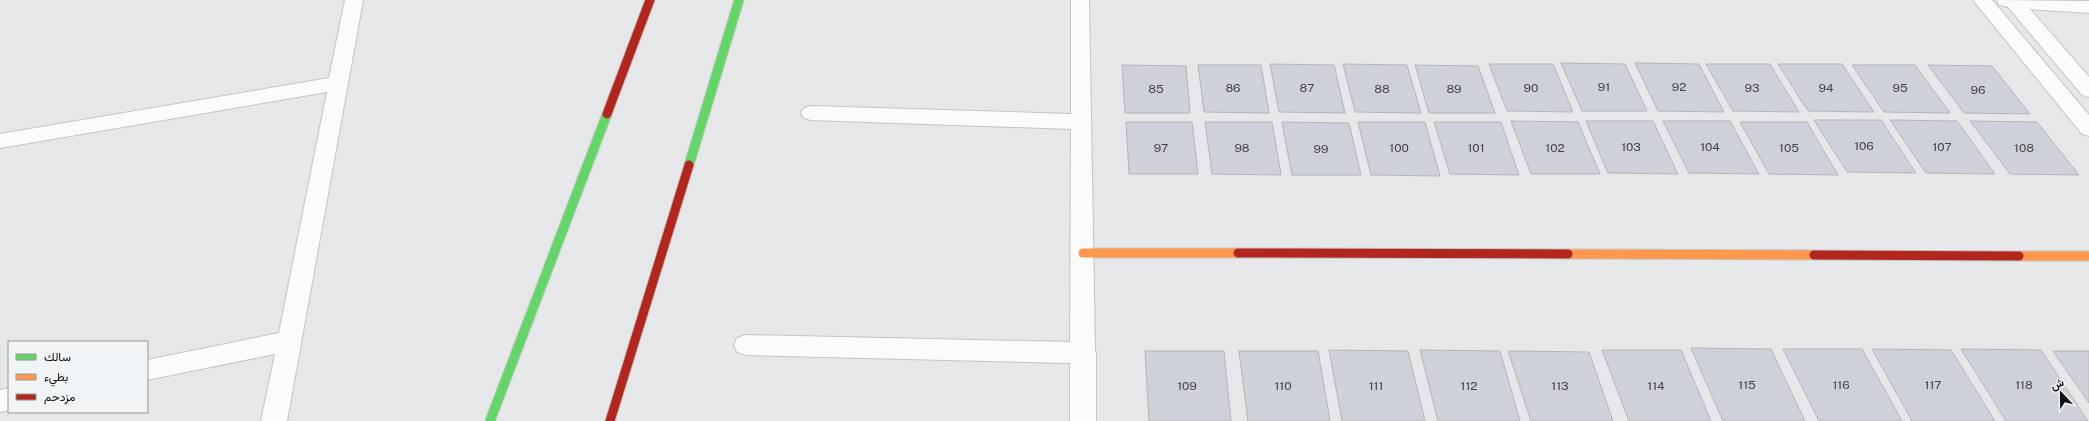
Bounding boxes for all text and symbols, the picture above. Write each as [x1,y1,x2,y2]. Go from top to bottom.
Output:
house number: 91 [1598,80,1610,94]
house number: 92 [1672,80,1686,94]
house number: 86 [1225,81,1241,95]
house number: 87 [1300,81,1314,95]
house number: 90 [1524,81,1538,95]
house number: 93 [1745,81,1759,95]
house number: 94 [1818,81,1834,95]
house number: 95 [1892,81,1908,95]
house number: 85 [1148,82,1164,96]
house number: 88 [1374,82,1390,96]
house number: 89 [1446,82,1462,96]
house number: 96 [1971,83,1985,97]
house number: 106 [1854,139,1874,153]
house number: 103 [1621,140,1641,154]
house number: 104 [1700,140,1720,154]
house number: 107 [1932,140,1952,154]
house number: 97 [1154,141,1168,155]
house number: 98 [1234,141,1250,155]
house number: 100 [1389,141,1409,155]
house number: 101 [1467,141,1485,155]
house number: 102 [1545,141,1565,155]
house number: 105 [1779,141,1799,155]
house number: 108 [2014,141,2034,155]
house number: 99 [1314,142,1328,156]
legend [8,341,148,413]
text: سالك [44,350,71,364]
text: بطيء [44,370,68,387]
north arrow [2041,373,2081,413]
text: ش [2049,376,2066,393]
house number: 115 [1738,378,1756,392]
house number: 116 [1832,378,1850,392]
house number: 117 [1925,378,1941,392]
house number: 118 [2015,378,2033,392]
house number: 109 [1177,379,1197,393]
house number: 110 [1274,379,1292,393]
house number: 111 [1369,379,1383,393]
house number: 112 [1461,379,1477,393]
house number: 113 [1551,379,1569,393]
house number: 114 [1647,379,1665,393]
text: مزدحم [44,390,75,405]

